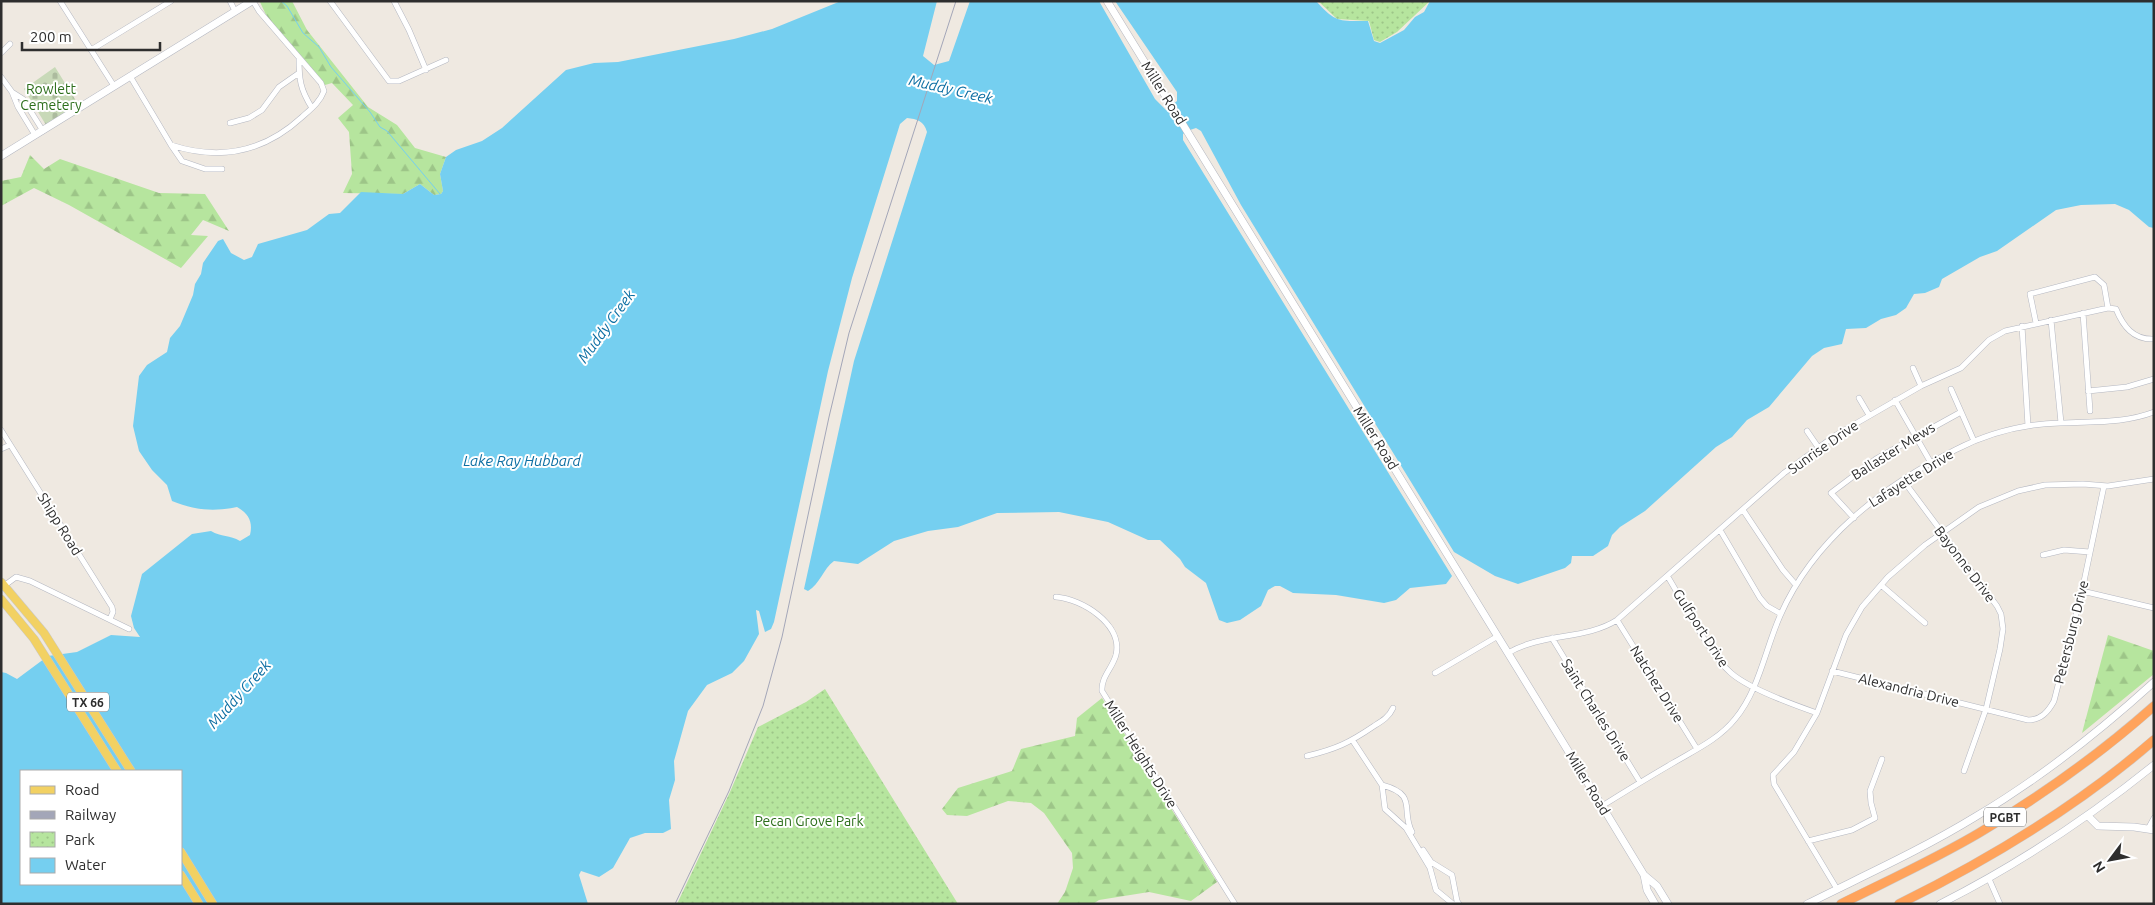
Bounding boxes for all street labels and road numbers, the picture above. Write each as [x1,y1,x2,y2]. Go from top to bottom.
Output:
street label: Miller Road [1138,58,1190,128]
street label: Miller Road [1350,403,1402,473]
street label: Sunrise Drive [1785,417,1861,477]
street label: Ballaster Mews [1848,419,1938,483]
street label: Lafayette Drive [1866,446,1956,510]
street label: Shipp Road [35,490,85,558]
street label: Bayonne Drive [1931,523,1999,605]
street label: Petersburg Drive [2050,579,2092,685]
street label: Gulfport Drive [1670,586,1732,670]
street label: Natchez Drive [1627,643,1687,725]
street label: Saint Charles Drive [1558,656,1634,764]
street label: Alexandria Drive [1857,670,1961,710]
road number: TX 66 [67,692,109,712]
street label: Miller Heights Drive [1101,697,1181,811]
street label: Miller Road [1563,748,1613,818]
road number: PGBT [1984,808,2026,826]

